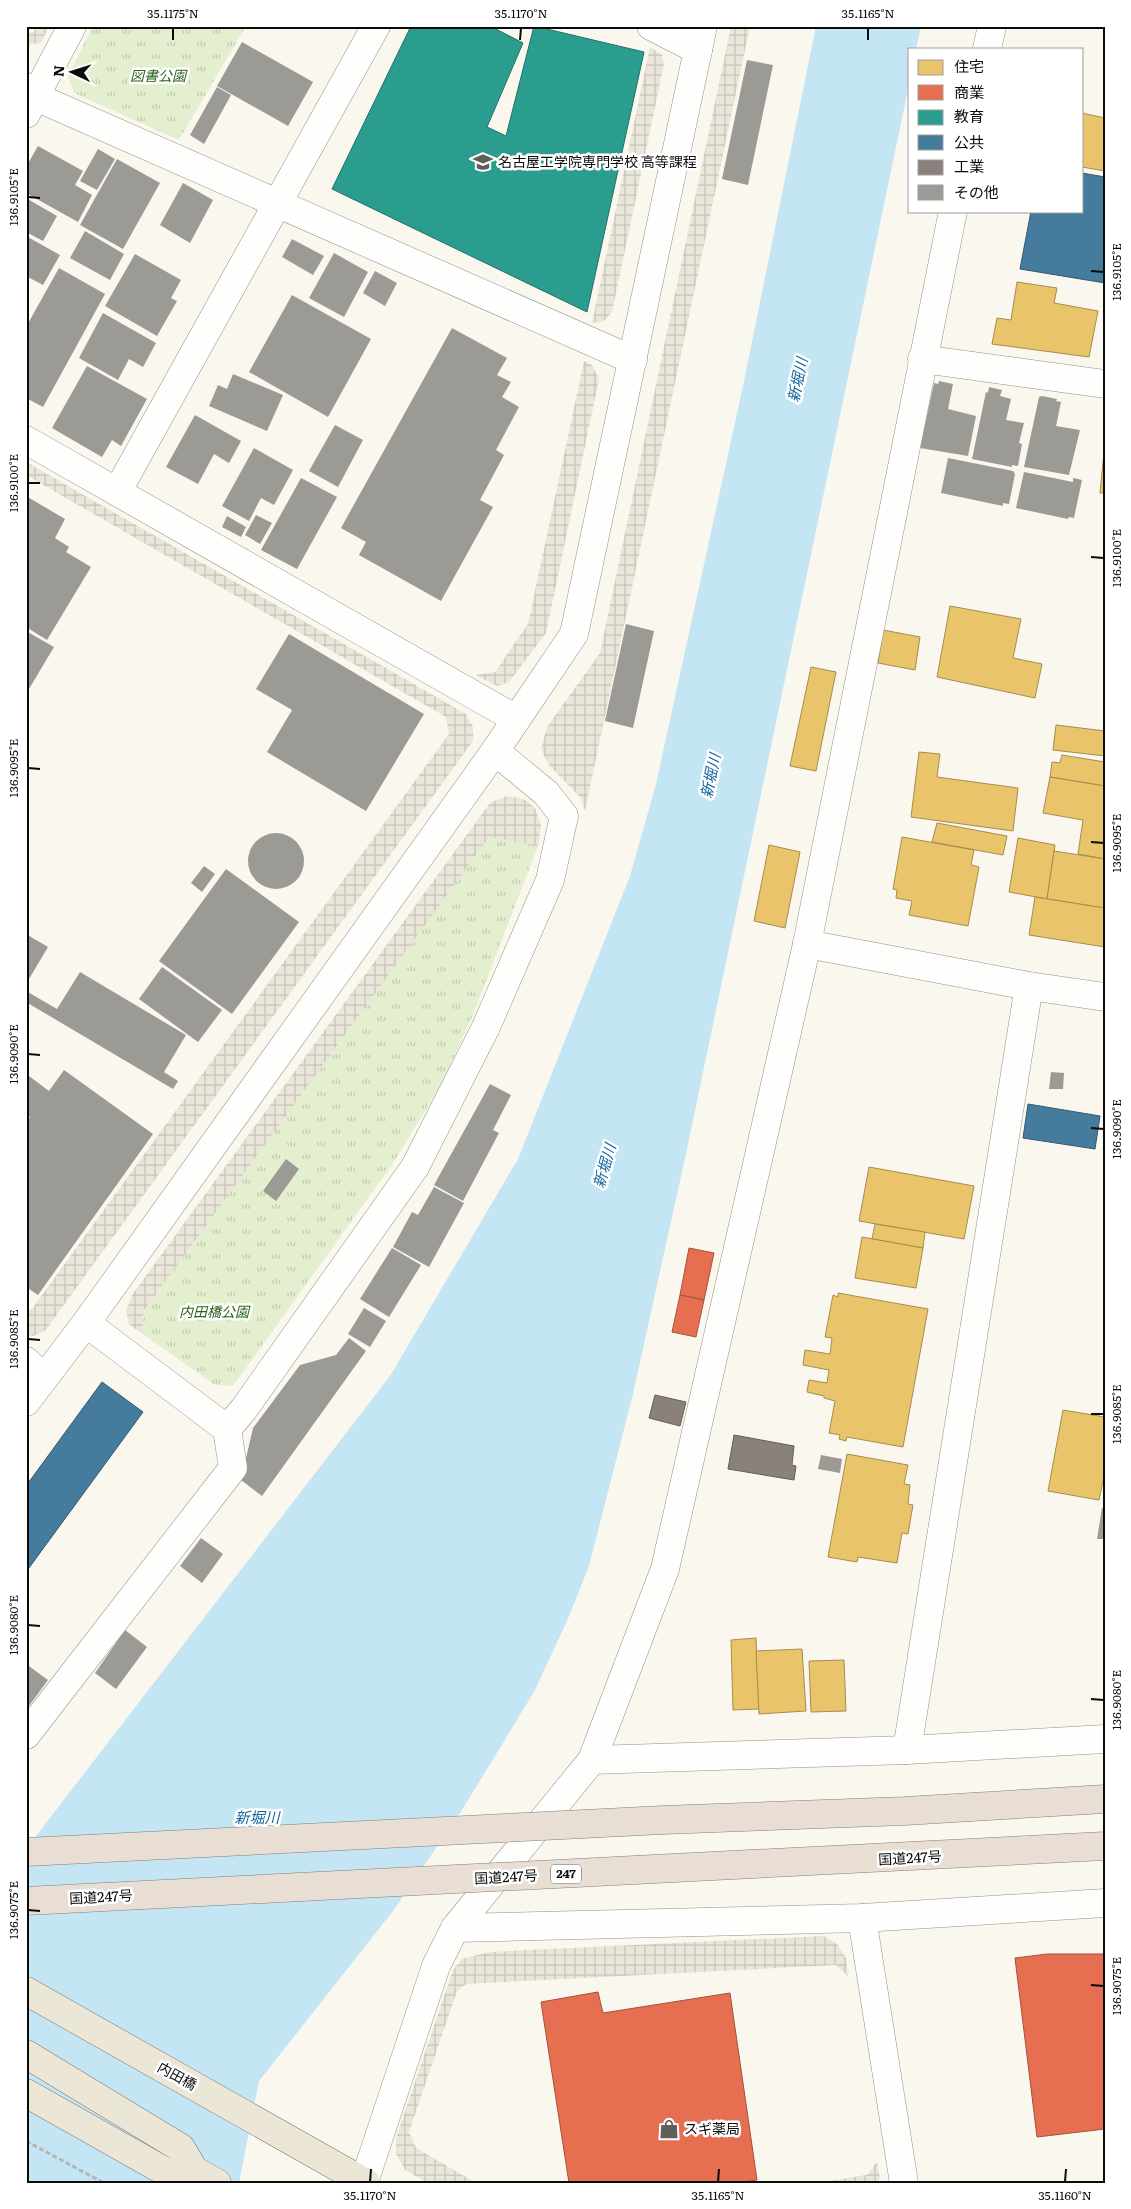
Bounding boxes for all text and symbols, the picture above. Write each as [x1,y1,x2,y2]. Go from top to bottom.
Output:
text: 35.1175°N [147,4,199,22]
text: 35.1170°N [495,4,547,22]
text: 35.1165°N [842,4,894,22]
north arrow [48,48,98,98]
legend [908,48,1084,212]
text: 住宅 [954,54,984,77]
text: N [48,64,68,78]
park label: 図書公園 [130,65,188,85]
text: 商業 [954,80,984,103]
text: 教育 [954,104,984,127]
text: 公共 [954,130,984,153]
school or university icon: 名古屋工学院専門学校 高等課程 [472,151,494,173]
place label: 名古屋工学院専門学校 高等課程 [498,151,697,171]
text: 工業 [954,154,984,177]
text: 136.9105°E [4,168,22,226]
text: その他 [954,180,999,203]
text: 136.9105°E [1107,243,1125,301]
water label: 新堀川 [781,353,813,404]
text: 136.9100°E [4,453,22,512]
text: 136.9100°E [1107,528,1125,587]
text: 136.9095°E [4,738,22,798]
water label: 新堀川 [694,749,726,800]
text: 136.9095°E [1107,813,1125,873]
text: 136.9090°E [4,1024,22,1084]
text: 136.9090°E [1107,1099,1125,1159]
water label: 新堀川 [586,1139,621,1190]
park label: 内田橋公園 [179,1301,251,1321]
text: 136.9085°E [4,1309,22,1369]
text: 136.9085°E [1107,1384,1125,1444]
text: 136.9080°E [4,1595,22,1655]
text: 136.9080°E [1107,1670,1125,1730]
water label: 新堀川 [234,1805,281,1828]
street label: 国道247号 [878,1845,942,1869]
street label: 国道247号 [474,1864,538,1888]
road number: 247 [551,1865,581,1884]
text: 136.9075°E [4,1880,22,1939]
street label: 国道247号 [69,1884,133,1908]
text: 136.9075°E [1107,1956,1125,2015]
street label: 内田橋 [154,2056,201,2094]
shop icon: スギ薬局 [658,2118,680,2140]
place label: スギ薬局 [684,2118,740,2138]
text: 35.1170°N [344,2186,396,2204]
text: 35.1165°N [692,2186,744,2204]
text: 35.1160°N [1038,2186,1092,2204]

